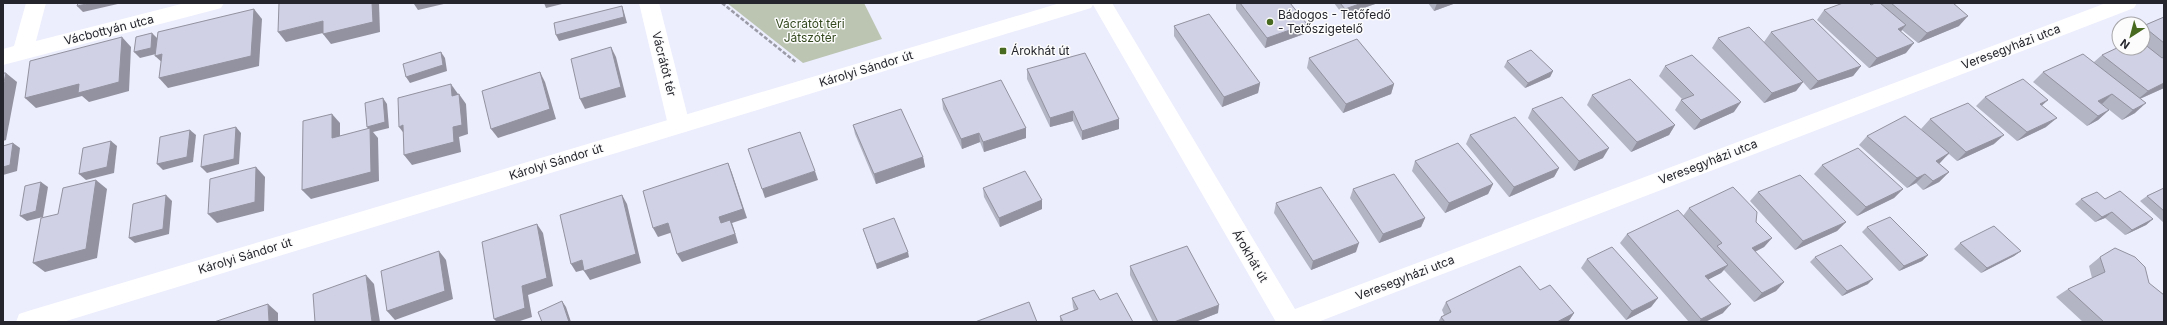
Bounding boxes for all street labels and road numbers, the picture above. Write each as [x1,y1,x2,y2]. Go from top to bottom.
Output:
street label: Vácbottyán utca [62,11,155,48]
street label: Veresegyházi utca [1959,21,2062,72]
street label: Vácrátót tér [649,30,680,98]
street label: Károlyi Sándor út [817,47,915,90]
street label: Veresegyházi utca [1656,136,1759,187]
street label: Károlyi Sándor út [507,140,605,183]
street label: Árokhát út [1229,227,1272,285]
street label: Károlyi Sándor út [196,234,294,277]
street label: Veresegyházi utca [1353,252,1456,303]

